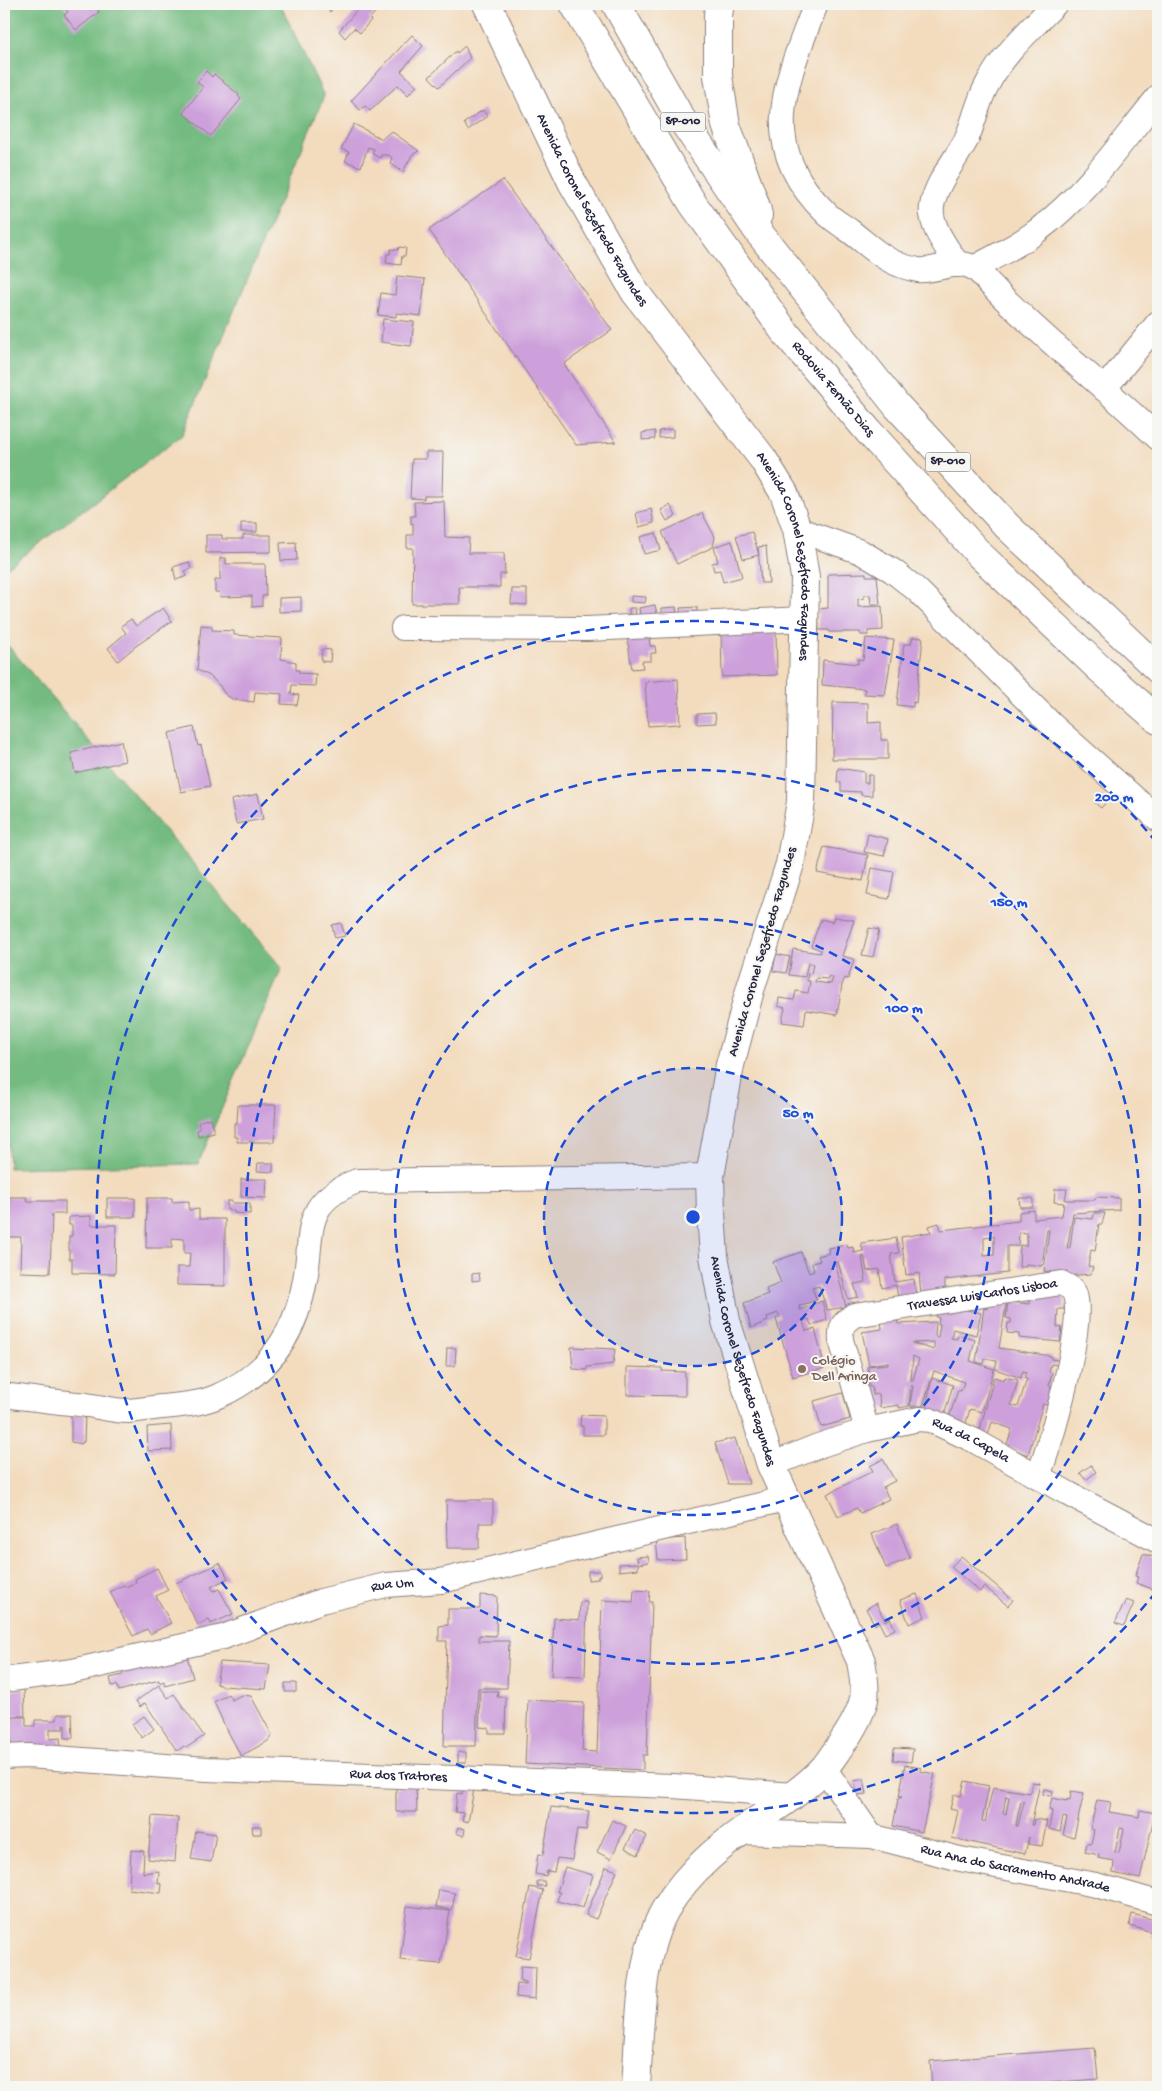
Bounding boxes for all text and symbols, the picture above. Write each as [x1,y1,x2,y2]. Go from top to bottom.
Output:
street label: Avenida Coronel Sezefredo Fagundes [532,111,652,310]
road number: SP-010 [660,112,706,132]
street label: Rodovia Fernão Dias [788,338,879,441]
street label: Avenida Coronel Sezefredo Fagundes [752,448,814,661]
road number: SP-010 [926,452,970,472]
text: 200 m [1095,789,1134,807]
street label: Avenida Coronel Sezefredo Fagundes [725,845,801,1059]
text: 150 m [990,894,1028,912]
text: 100 m [884,1000,923,1018]
text: 50 m [783,1105,814,1123]
centre of rings [684,1208,702,1226]
street label: Avenida Coronel Sezefredo Fagundes [706,1255,780,1469]
street label: Travessa Luis Carlos Lisboa [906,1275,1060,1315]
place label: Colégio Dell Aringa [811,1353,878,1386]
marker: Colégio Dell Aringa [796,1363,808,1375]
street label: Rua da Capela [929,1414,1014,1468]
street label: Rua Um [369,1575,414,1597]
street label: Rua dos Tratores [349,1766,448,1786]
street label: Rua Ana do Sacramento Andrade [919,1841,1113,1897]

